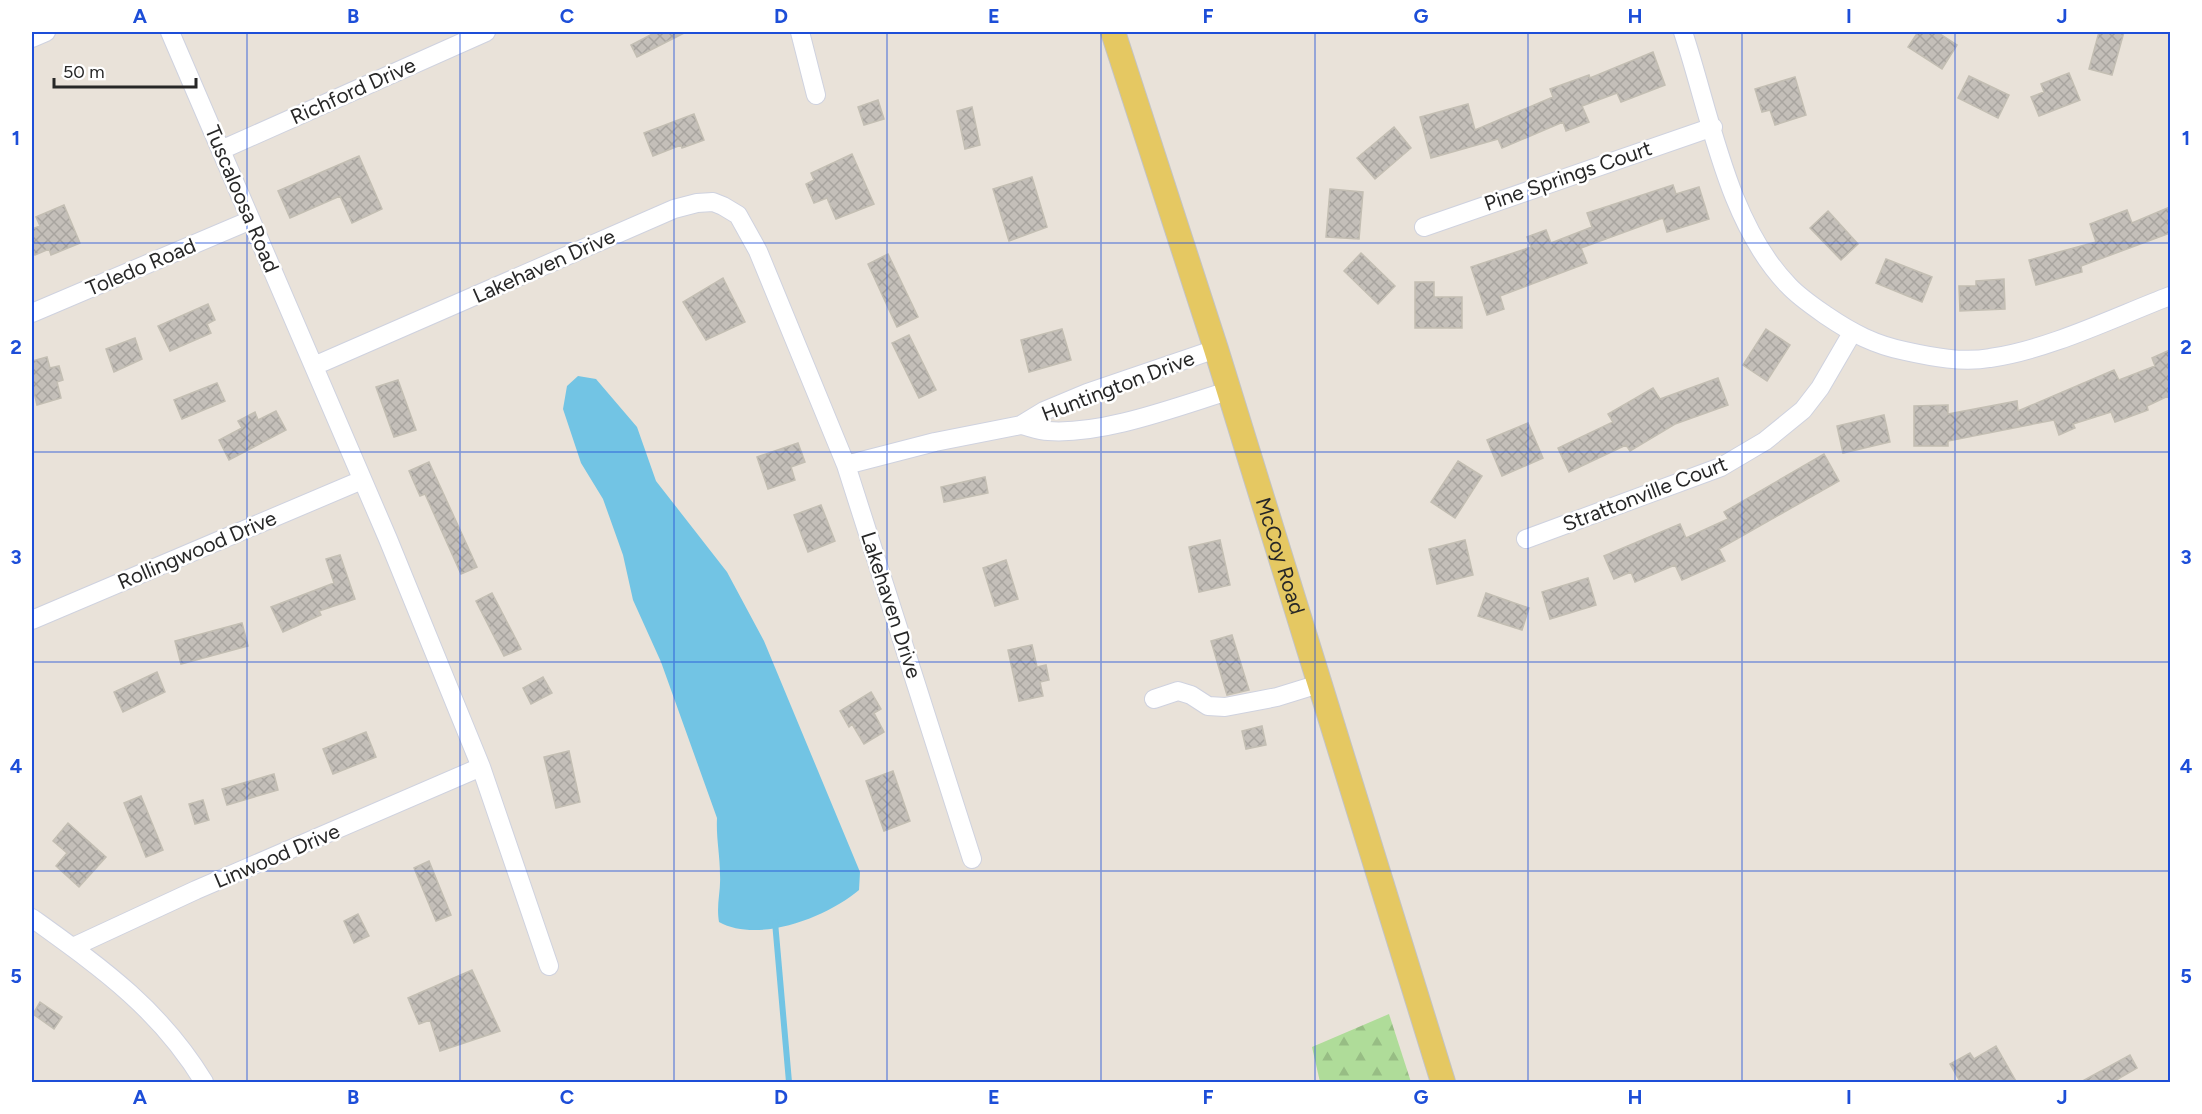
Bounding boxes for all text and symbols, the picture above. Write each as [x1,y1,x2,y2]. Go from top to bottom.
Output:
text: A [133,4,148,28]
text: B [347,4,359,28]
text: C [560,4,574,28]
text: D [774,4,788,28]
text: E [988,4,1000,28]
text: F [1202,4,1214,28]
text: G [1414,4,1429,28]
text: H [1628,4,1643,28]
text: I [1846,4,1852,28]
text: J [2056,4,2068,28]
scale bar [54,51,196,89]
street label: Richford Drive [286,52,419,129]
text: 50 m [63,61,105,83]
street label: Tuscaloosa Road [200,122,285,276]
text: 1 [12,126,20,150]
text: 1 [2182,126,2190,150]
street label: Pine Springs Court [1481,135,1655,216]
street label: Lakehaven Drive [469,223,619,308]
street label: Toledo Road [82,232,199,301]
text: 2 [10,335,22,359]
text: 2 [2180,335,2192,359]
street label: Huntington Drive [1038,345,1198,426]
street label: Strattonville Court [1559,451,1731,536]
street label: McCoy Road [1251,494,1310,617]
street label: Rollingwood Drive [114,505,280,594]
street label: Lakehaven Drive [856,528,927,681]
text: 3 [10,545,22,569]
text: 3 [2180,545,2192,569]
text: 4 [10,754,23,778]
text: 4 [2180,754,2193,778]
street label: Linwood Drive [210,818,343,893]
text: 5 [10,964,22,988]
text: 5 [2180,964,2192,988]
text: A [133,1085,148,1109]
text: B [347,1085,359,1109]
text: C [560,1085,574,1109]
text: D [774,1085,788,1109]
text: E [988,1085,1000,1109]
text: F [1202,1085,1214,1109]
text: G [1414,1085,1429,1109]
text: H [1628,1085,1643,1109]
text: I [1846,1085,1852,1109]
text: J [2056,1085,2068,1109]

